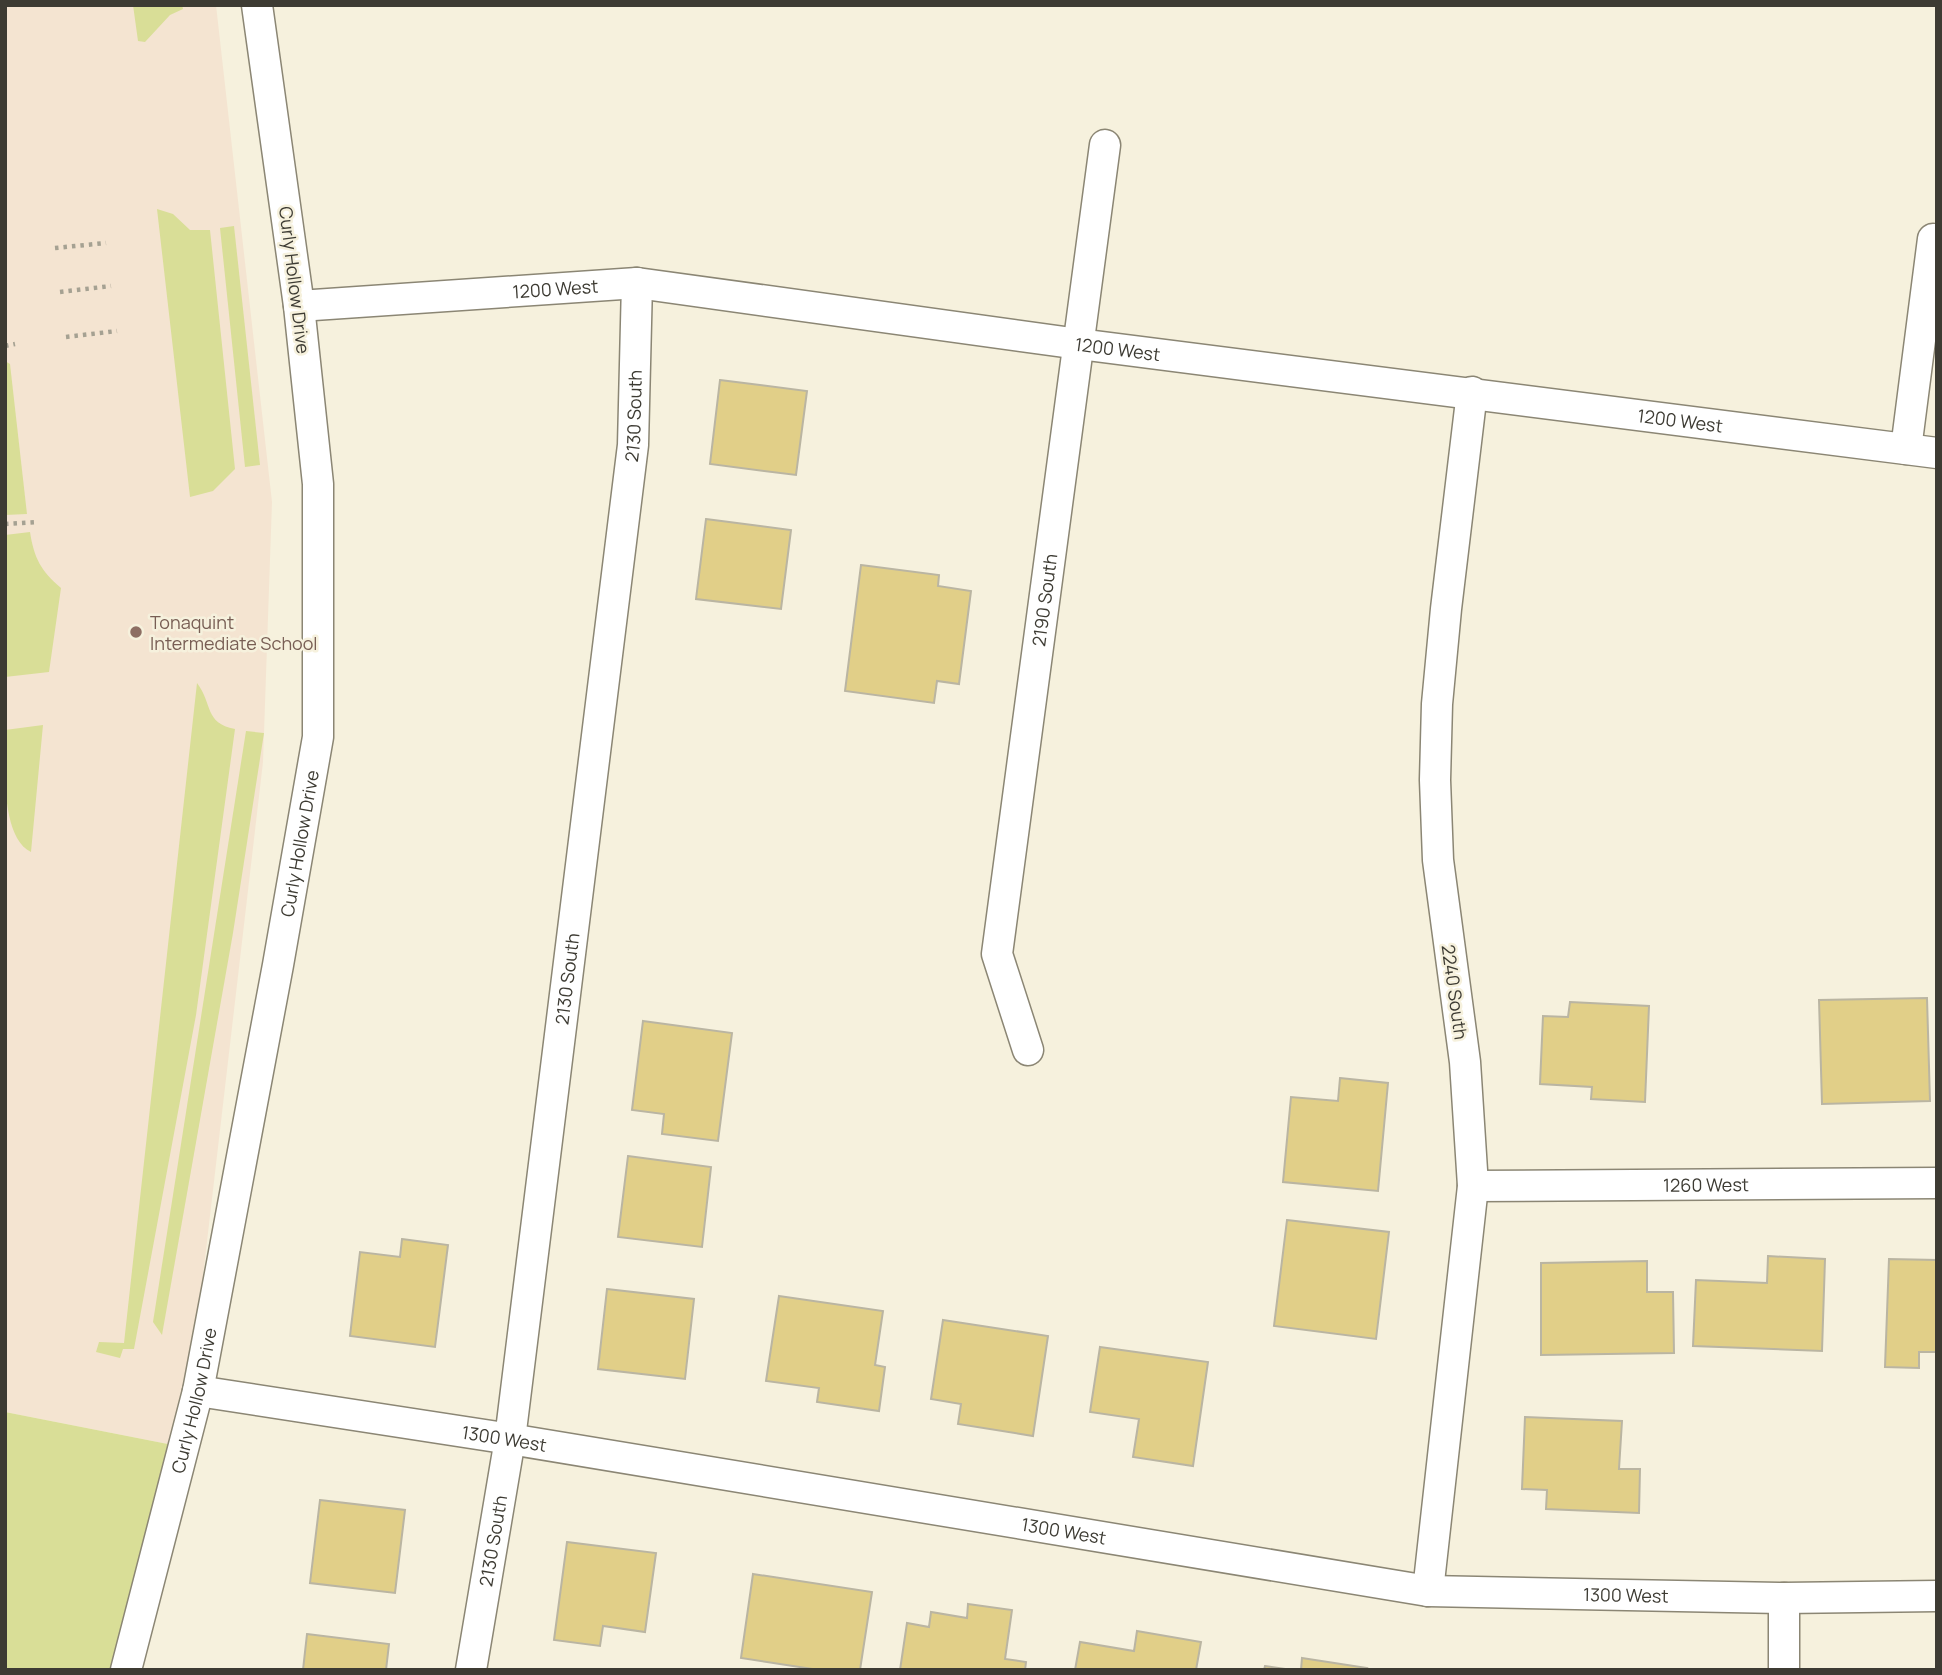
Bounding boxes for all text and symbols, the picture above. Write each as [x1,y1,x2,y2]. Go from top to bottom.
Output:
street label: Curly Hollow Drive [274,205,316,355]
street label: 1200 West [512,274,599,303]
street label: 1200 West [1074,332,1162,366]
street label: 2130 South [619,369,647,463]
street label: 1200 West [1636,403,1724,438]
street label: 2190 South [1026,552,1062,648]
place label: Tonaquint Intermediate School [150,610,318,655]
marker: Tonaquint Intermediate School [128,624,144,640]
street label: Curly Hollow Drive [275,768,324,919]
street label: 2130 South [549,932,585,1026]
street label: 2240 South [1436,943,1474,1041]
street label: 1260 West [1663,1172,1749,1197]
street label: Curly Hollow Drive [165,1326,222,1476]
street label: 1300 West [460,1420,549,1457]
street label: 2130 South [473,1493,512,1588]
street label: 1300 West [1020,1512,1108,1550]
street label: 1300 West [1583,1582,1669,1608]

